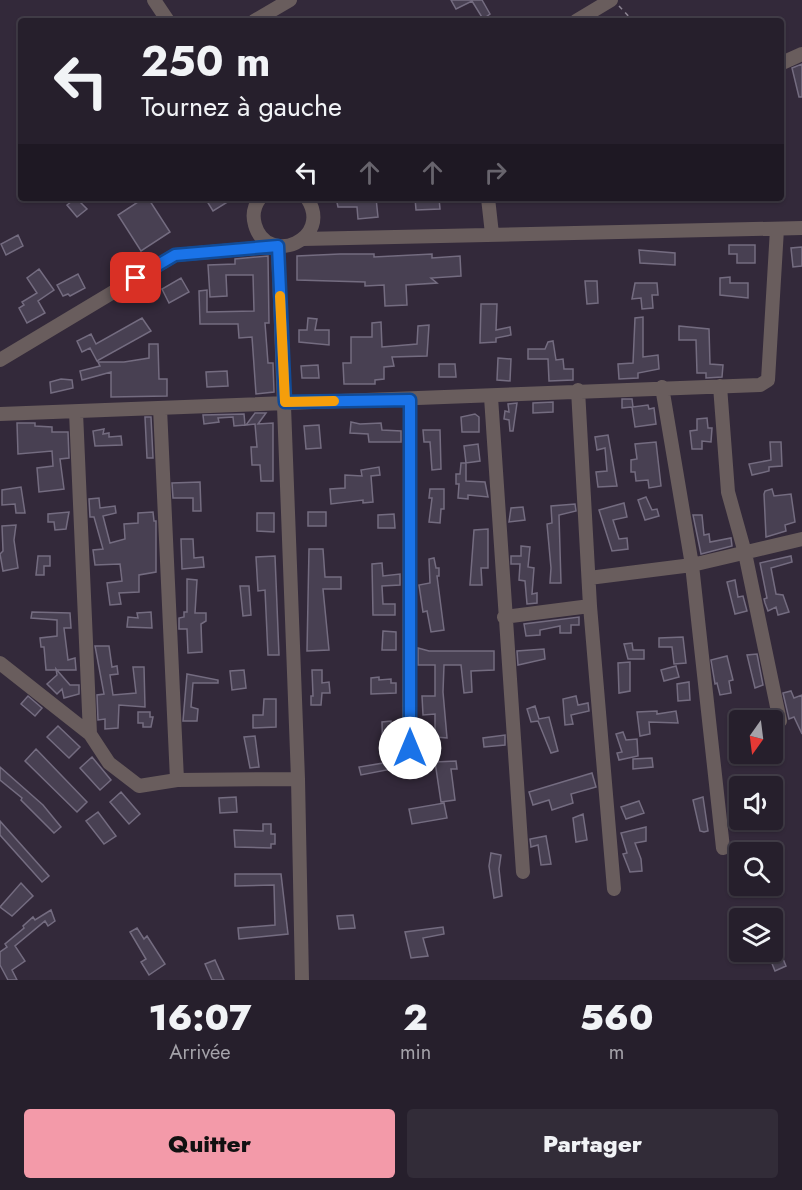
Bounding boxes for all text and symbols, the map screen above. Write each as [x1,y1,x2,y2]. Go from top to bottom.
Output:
text: 250 m [141,31,271,92]
icon: left [42,42,120,120]
text: Tournez à gauche [141,87,342,126]
icon: left [290,156,323,189]
icon: ahead [353,156,386,189]
icon: ahead [416,156,449,189]
icon: right [479,156,512,189]
pin [110,252,161,303]
icon: arrive [119,261,152,294]
north arrow [729,710,783,764]
map controls [729,710,783,962]
position arrow [378,716,442,780]
button: sound [729,776,783,830]
button: search [729,842,783,896]
button: layers [729,908,783,962]
text: 16:07 [149,991,251,1043]
text: 2 [403,991,428,1043]
text: 560 [580,991,653,1043]
text: Arrivée [169,1038,231,1067]
text: min [400,1038,431,1067]
text: m [609,1038,624,1067]
button: Quitter [24,1109,395,1178]
button: Partager [407,1109,778,1178]

